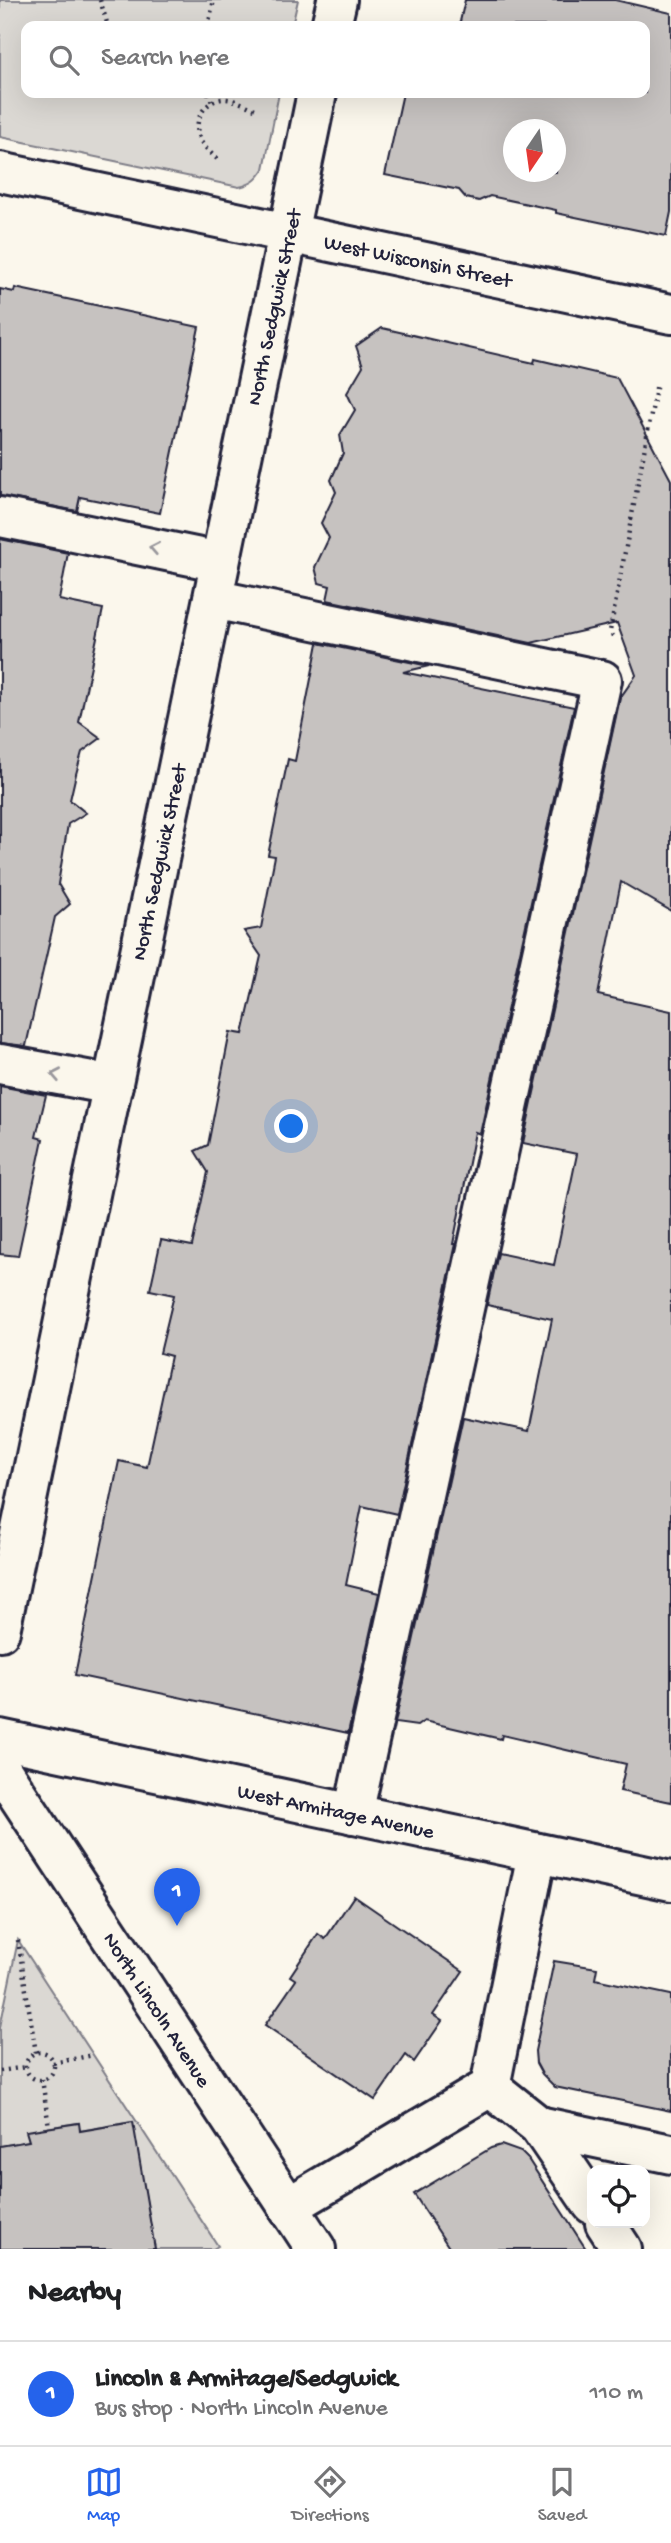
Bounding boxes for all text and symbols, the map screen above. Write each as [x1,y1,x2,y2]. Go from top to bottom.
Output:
search box [21,21,650,98]
icon: search [45,41,83,79]
text: Search here [101,44,229,75]
north arrow [503,119,566,182]
street label: North Sedgwick Street [243,205,310,408]
street label: West Wisconsin Street [321,231,516,296]
one-way arrow [148,542,160,557]
street label: North Sedgwick Street [128,760,195,963]
one-way arrow [50,1068,62,1083]
your location [274,1109,308,1143]
street label: West Armitage Avenue [235,1780,437,1847]
pin: 1 [154,1868,200,1926]
street label: North Lincoln Avenue [96,1929,215,2094]
map controls [587,2165,650,2228]
button: locate [587,2165,650,2228]
text: Nearby [28,2277,121,2312]
text: Lincoln & Armitage/Sedgwick [95,2365,397,2396]
text: 1 [46,2380,56,2407]
text: 110 m [590,2380,643,2407]
text: Bus stop · North Lincoln Avenue [95,2396,388,2423]
tab: Map [85,2463,123,2528]
tab: Directions [292,2463,369,2528]
tab: Saved [538,2463,586,2528]

